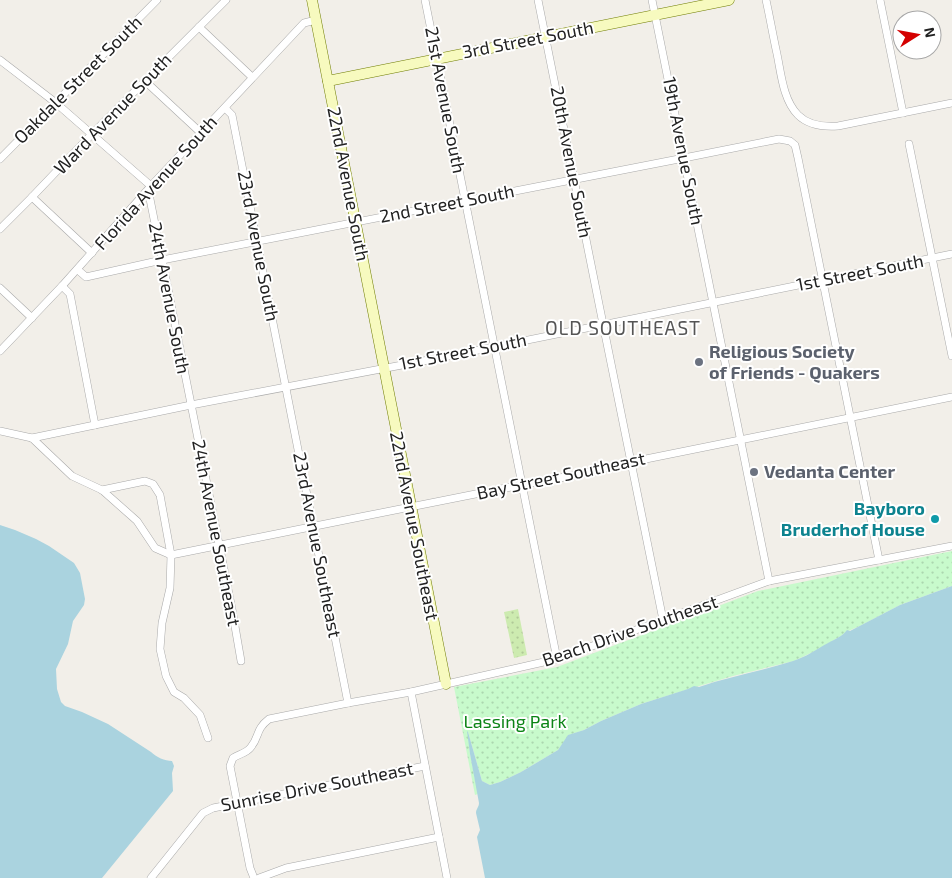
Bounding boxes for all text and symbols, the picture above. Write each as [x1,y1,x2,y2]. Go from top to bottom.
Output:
north arrow [892,10,942,60]
street label: Oakdale Street South [9,11,146,148]
street label: 3rd Street South [460,16,595,63]
street label: 21st Avenue South [421,25,471,175]
text: N [921,26,940,39]
street label: Ward Avenue South [49,48,176,178]
street label: 19th Avenue South [659,75,709,227]
street label: 20th Avenue South [546,84,597,240]
street label: 22nd Avenue South [323,105,375,263]
street label: Florida Avenue South [89,111,221,254]
street label: 23rd Avenue South [234,168,284,323]
street label: 2nd Street South [378,179,516,227]
street label: 24th Avenue South [144,220,196,376]
street label: 1st Street South [794,249,925,295]
district label: OLD SOUTHEAST [545,316,701,339]
street label: 1st Street South [397,328,528,374]
place label: Religious Society of Friends - Quakers [709,340,880,383]
marker: Religious Society of Friends - Quakers [693,356,705,368]
street label: 22nd Avenue Southeast [386,429,444,622]
street label: 24th Avenue Southeast [188,438,246,628]
street label: Bay Street Southeast [475,446,647,504]
street label: 23rd Avenue Southeast [289,450,347,640]
place label: Vedanta Center [764,460,895,482]
marker: Vedanta Center [748,466,760,478]
place label: Bayboro Bruderhof House [781,497,925,540]
marker: Bayboro Bruderhof House [929,513,941,525]
street label: Beach Drive Southeast [539,590,720,670]
park label: Lassing Park [463,710,567,732]
street label: Sunrise Drive Southeast [219,757,415,815]

